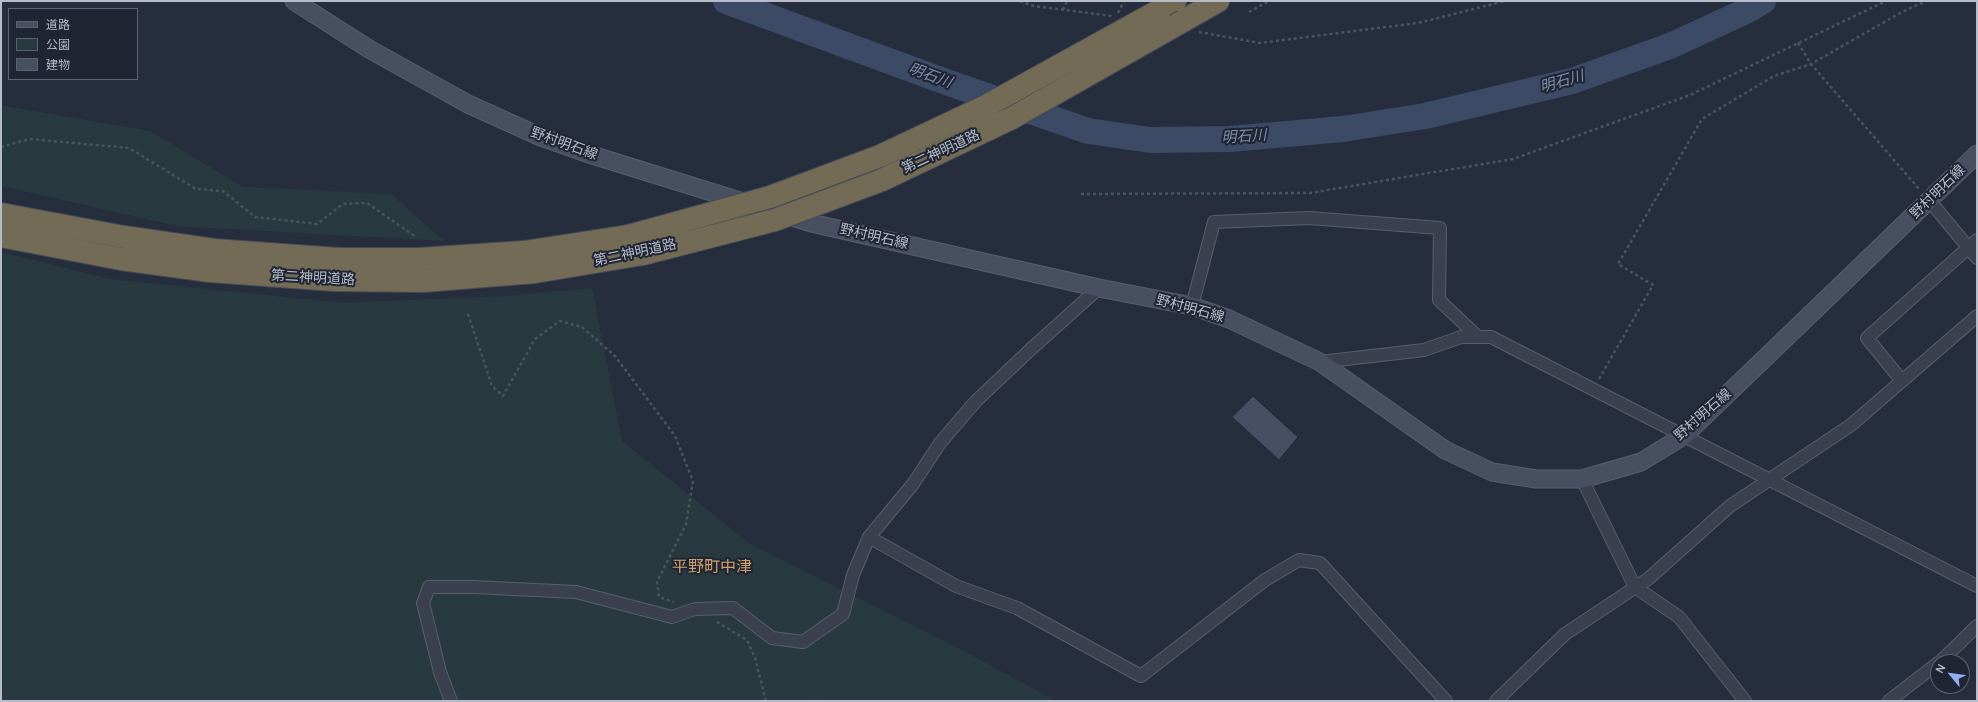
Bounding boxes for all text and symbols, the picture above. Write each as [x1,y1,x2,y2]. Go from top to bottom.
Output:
legend [8,8,138,80]
text: 道路 [46,16,70,33]
text: 公園 [46,36,70,53]
text: 建物 [46,56,70,73]
water label: 明石川 [906,60,954,92]
water label: 明石川 [1538,67,1586,97]
street label: 野村明石線 [528,124,600,164]
water label: 明石川 [1221,126,1267,148]
street label: 第二神明道路 [899,127,983,177]
street label: 野村明石線 [1907,162,1969,222]
street label: 野村明石線 [838,221,910,253]
street label: 第二神明道路 [592,236,678,270]
street label: 第二神明道路 [271,267,355,289]
street label: 野村明石線 [1154,292,1226,326]
street label: 野村明石線 [1671,386,1735,444]
district label: 平野町中津 [672,558,752,578]
north arrow [1930,654,1970,694]
text: N [1931,661,1948,676]

